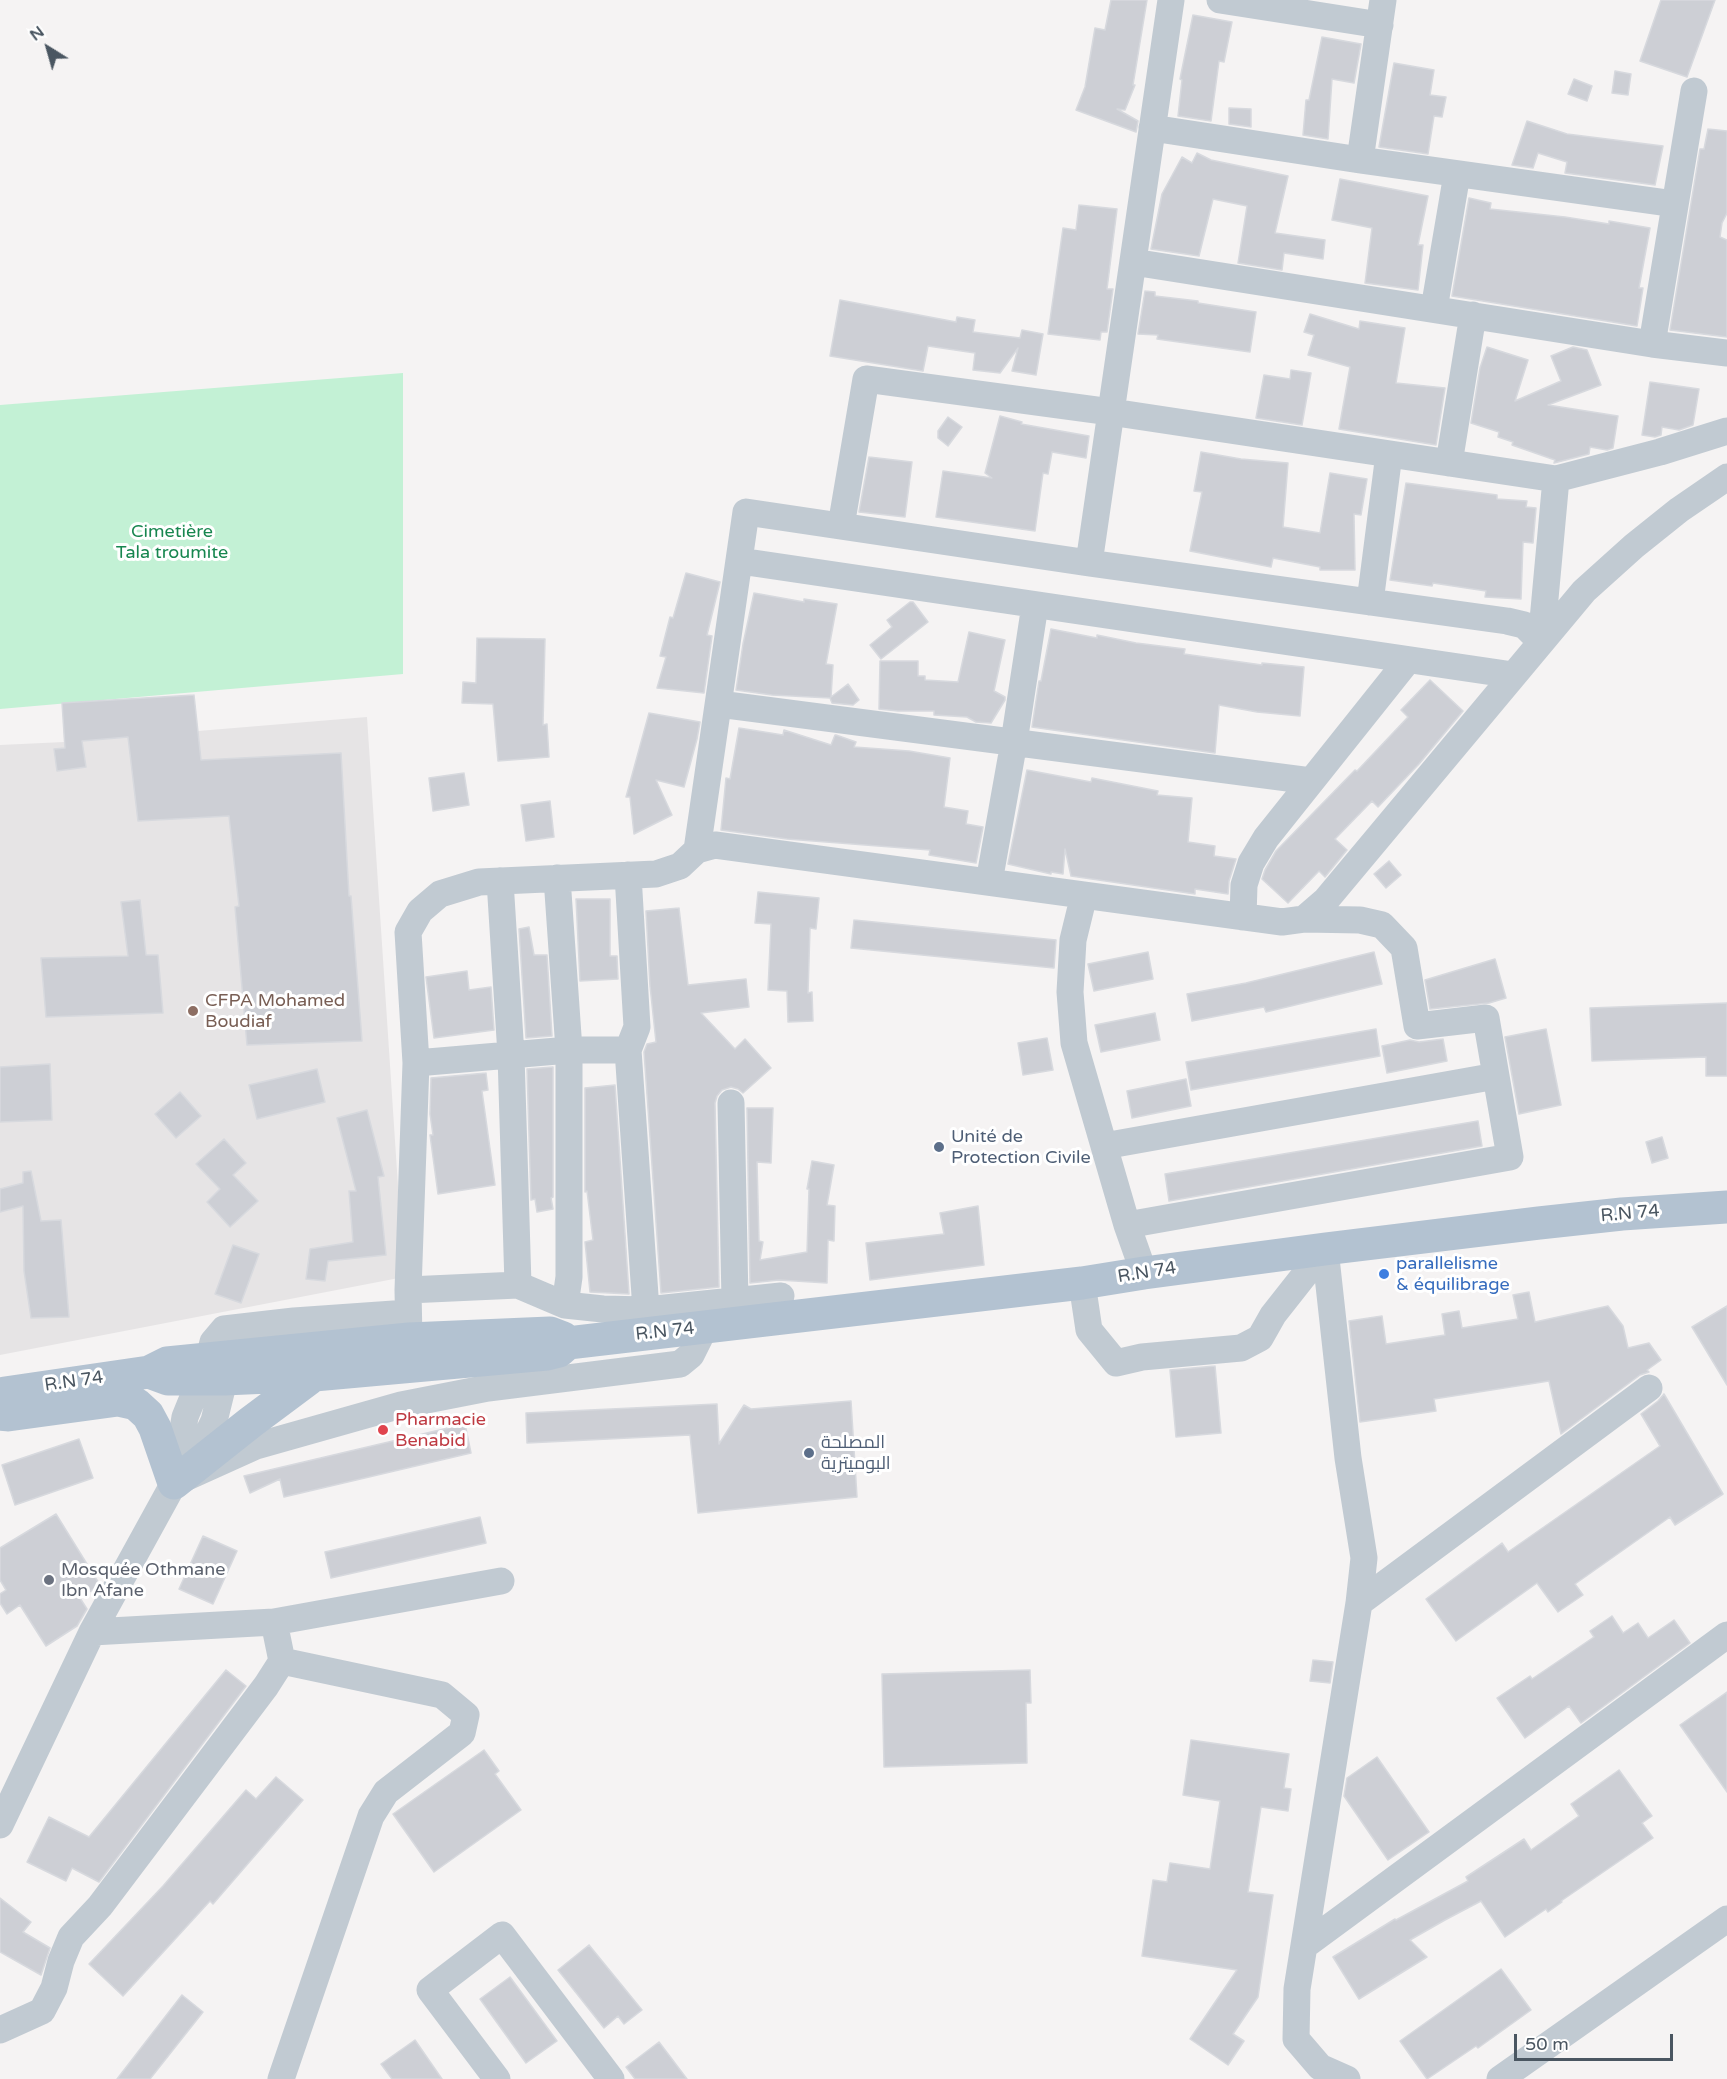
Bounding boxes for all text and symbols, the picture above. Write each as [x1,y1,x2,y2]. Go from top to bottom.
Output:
north arrow [18,18,78,78]
text: N [26,22,48,45]
park label: Cimetière Tala troumite [116,521,228,564]
place label: CFPA Mohamed Boudiaf [205,990,345,1032]
marker: CFPA Mohamed Boudiaf [186,1004,200,1018]
place label: Unité de Protection Civile [951,1126,1091,1168]
marker: Unité de Protection Civile [932,1140,946,1154]
street label: R.N 74 [1600,1201,1660,1227]
place label: parallelisme & équilibrage [1396,1253,1510,1296]
street label: R.N 74 [1116,1258,1178,1288]
marker: parallelisme & équilibrage [1377,1267,1391,1281]
street label: R.N 74 [634,1318,696,1346]
street label: R.N 74 [43,1367,105,1397]
place label: Pharmacie Benabid [395,1409,486,1452]
marker: Pharmacie Benabid [376,1423,390,1437]
place label: المصلحة البوميترية [821,1432,891,1474]
marker: المصلحة البوميترية [802,1446,816,1460]
place label: Mosquée Othmane Ibn Afane [61,1559,225,1602]
marker: Mosquée Othmane Ibn Afane [42,1573,56,1587]
scale bar [1517,2022,1676,2060]
text: 50 m [1525,2033,1569,2055]

